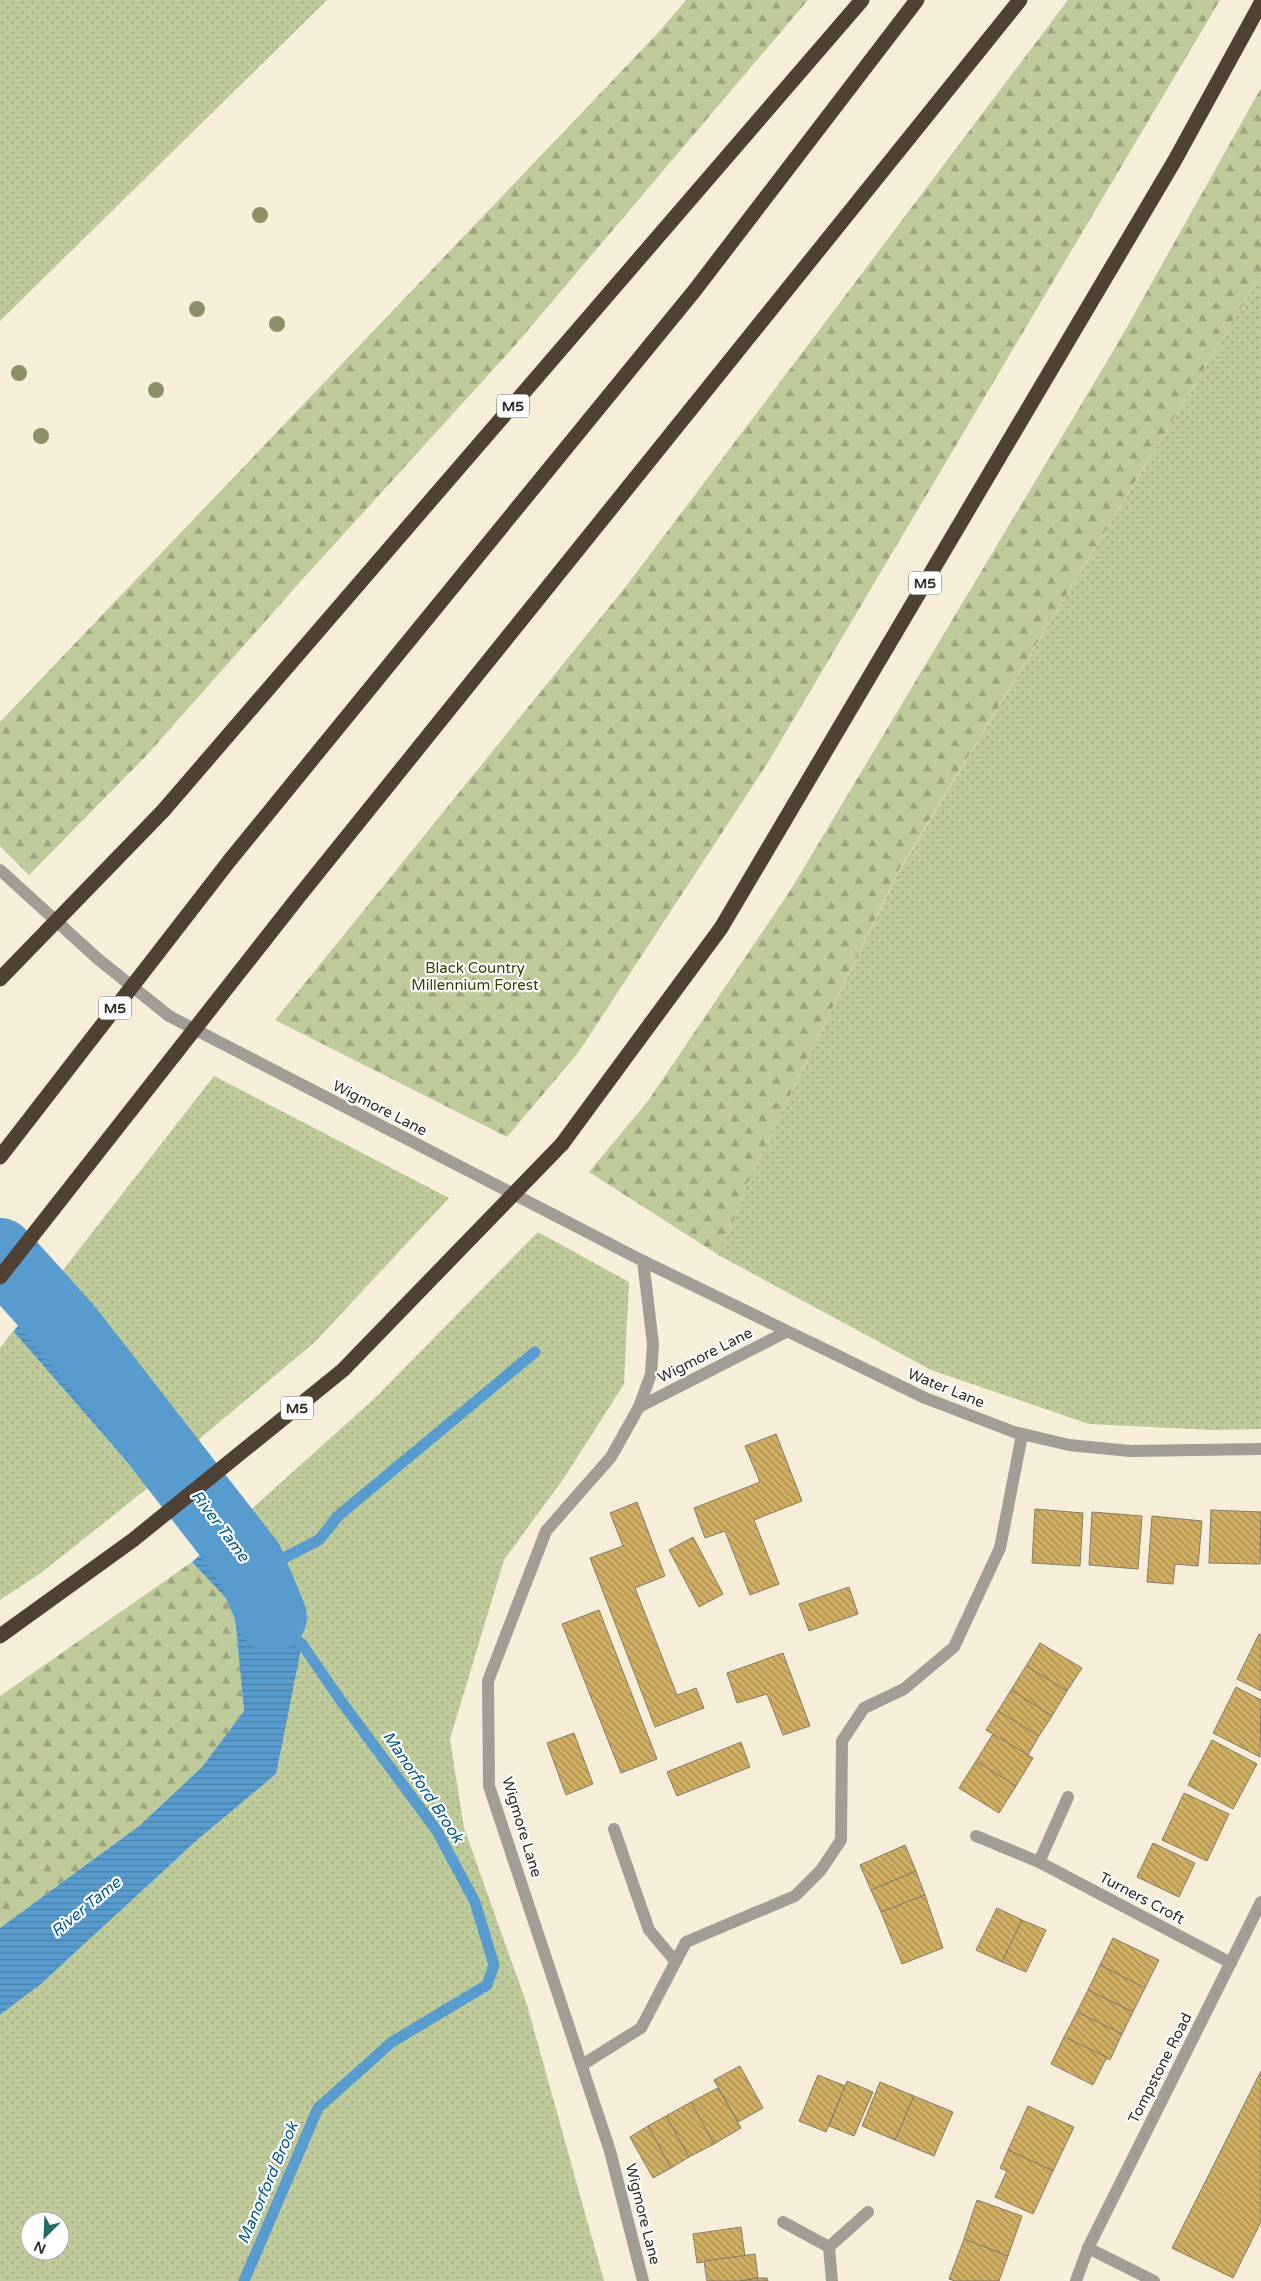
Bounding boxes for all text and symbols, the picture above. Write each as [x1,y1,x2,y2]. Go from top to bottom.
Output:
road number: M5 [497,394,529,418]
road number: M5 [909,572,941,594]
park label: Black Country Millennium Forest [411,959,539,994]
road number: M5 [99,996,131,1020]
street label: Wigmore Lane [330,1076,430,1140]
street label: Wigmore Lane [655,1323,755,1387]
street label: Water Lane [905,1364,987,1412]
road number: M5 [281,1396,313,1420]
water label: River Tame [187,1486,254,1566]
water label: Manorford Brook [378,1727,469,1848]
street label: Wigmore Lane [498,1775,546,1879]
street label: Turners Croft [1096,1868,1188,1928]
water label: River Tame [47,1872,126,1941]
street label: Tompstone Road [1124,2010,1196,2126]
water label: Manorford Brook [233,2118,303,2247]
street label: Wigmore Lane [622,2162,664,2266]
north arrow [20,2211,70,2261]
text: N [31,2237,49,2257]

